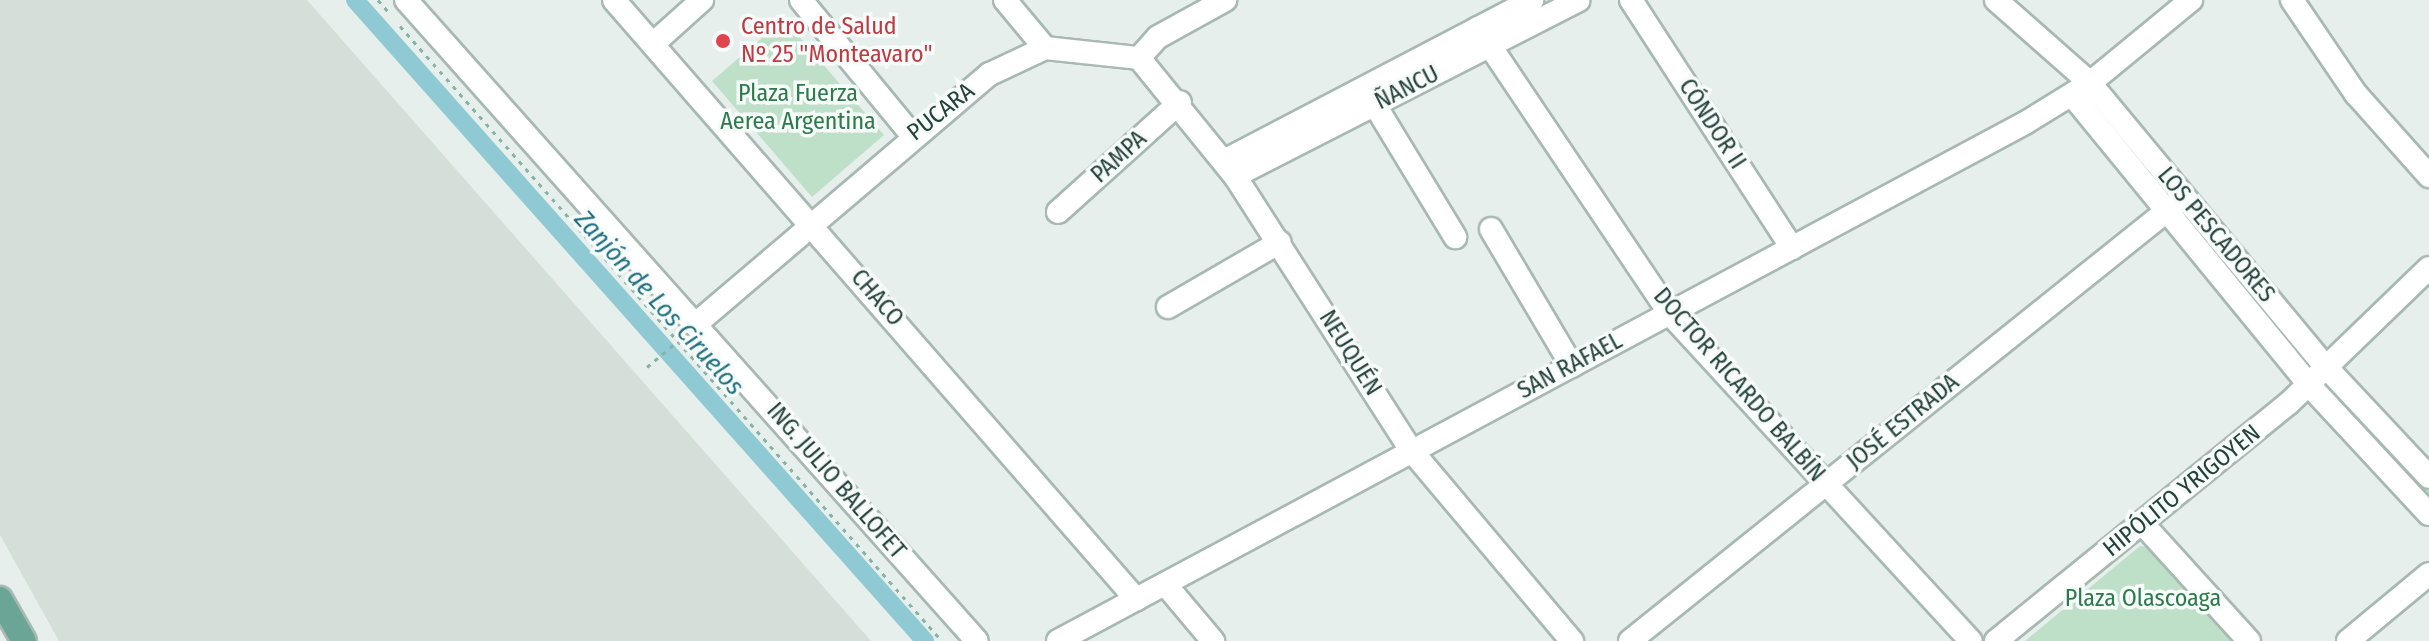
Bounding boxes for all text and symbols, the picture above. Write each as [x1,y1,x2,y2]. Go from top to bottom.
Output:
place label: Centro de Salud Nº 25 "Monteavaro" [741,13,933,69]
marker: Centro de Salud Nº 25 "Monteavaro" [712,30,734,52]
street label: ÑANCU [1370,60,1444,116]
street label: CÓNDOR II [1672,74,1752,174]
street label: PUCARA [902,77,980,147]
park label: Plaza Fuerza Aerea Argentina [720,80,876,136]
street label: PAMPA [1085,125,1153,189]
street label: LOS PESCADORES [2151,162,2281,308]
water label: Zanjón de Los Ciruelos [568,204,750,402]
street label: CHACO [845,264,909,332]
street label: DOCTOR RICARDO BALBÍN [1647,282,1831,488]
street label: NEUQUÉN [1313,305,1387,401]
street label: SAN RAFAEL [1513,326,1627,406]
street label: JOSÉ ESTRADA [1841,368,1965,476]
street label: ING. JULIO BALLOFET [760,397,912,565]
street label: HIPÓLITO YRIGOYEN [2098,419,2266,563]
park label: Plaza Olascoaga [2065,585,2221,613]

